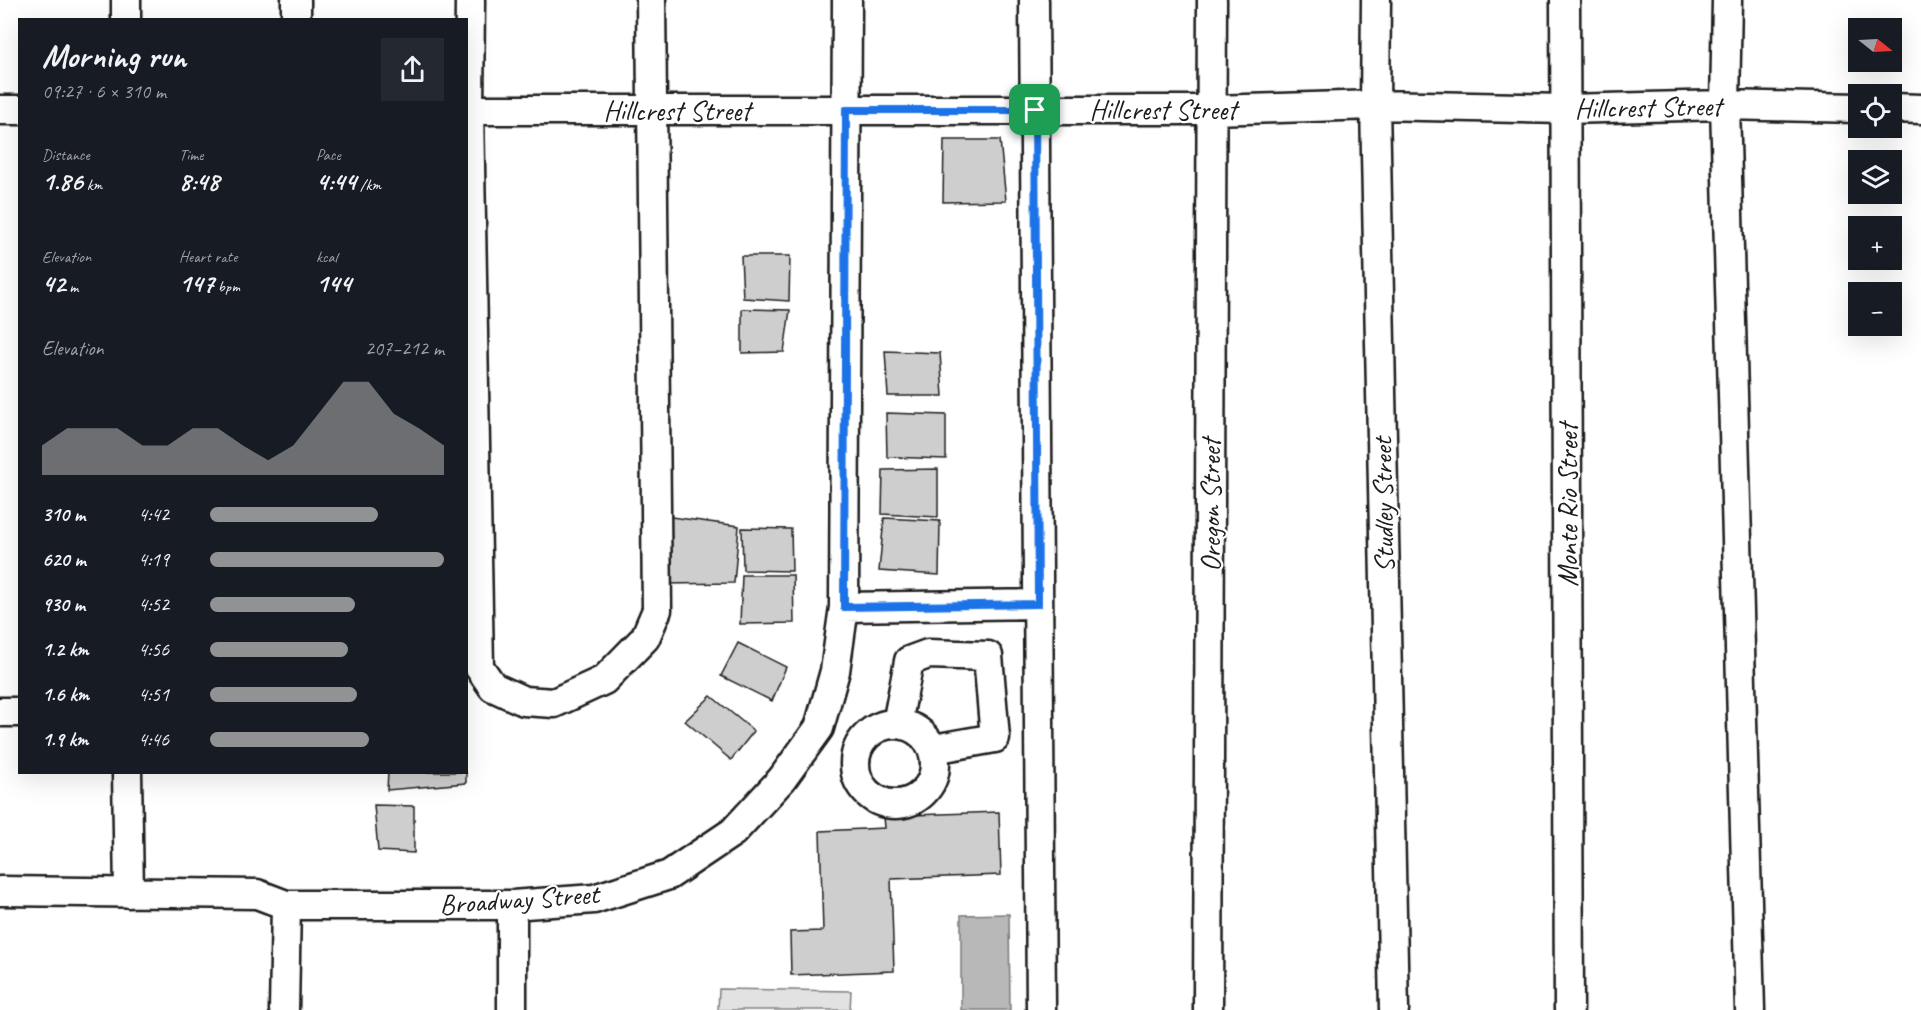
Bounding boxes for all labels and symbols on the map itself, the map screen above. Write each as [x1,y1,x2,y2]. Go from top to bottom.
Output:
north arrow [1848,18,1902,72]
pin [1009,84,1060,135]
street label: Hillcrest Street [1574,88,1725,126]
street label: Hillcrest Street [1090,92,1240,127]
street label: Hillcrest Street [604,93,754,128]
street label: Monte Rio Street [1550,420,1585,587]
street label: Studley Street [1364,434,1402,573]
street label: Oregon Street [1193,435,1228,572]
street label: Broadway Street [438,876,602,922]

